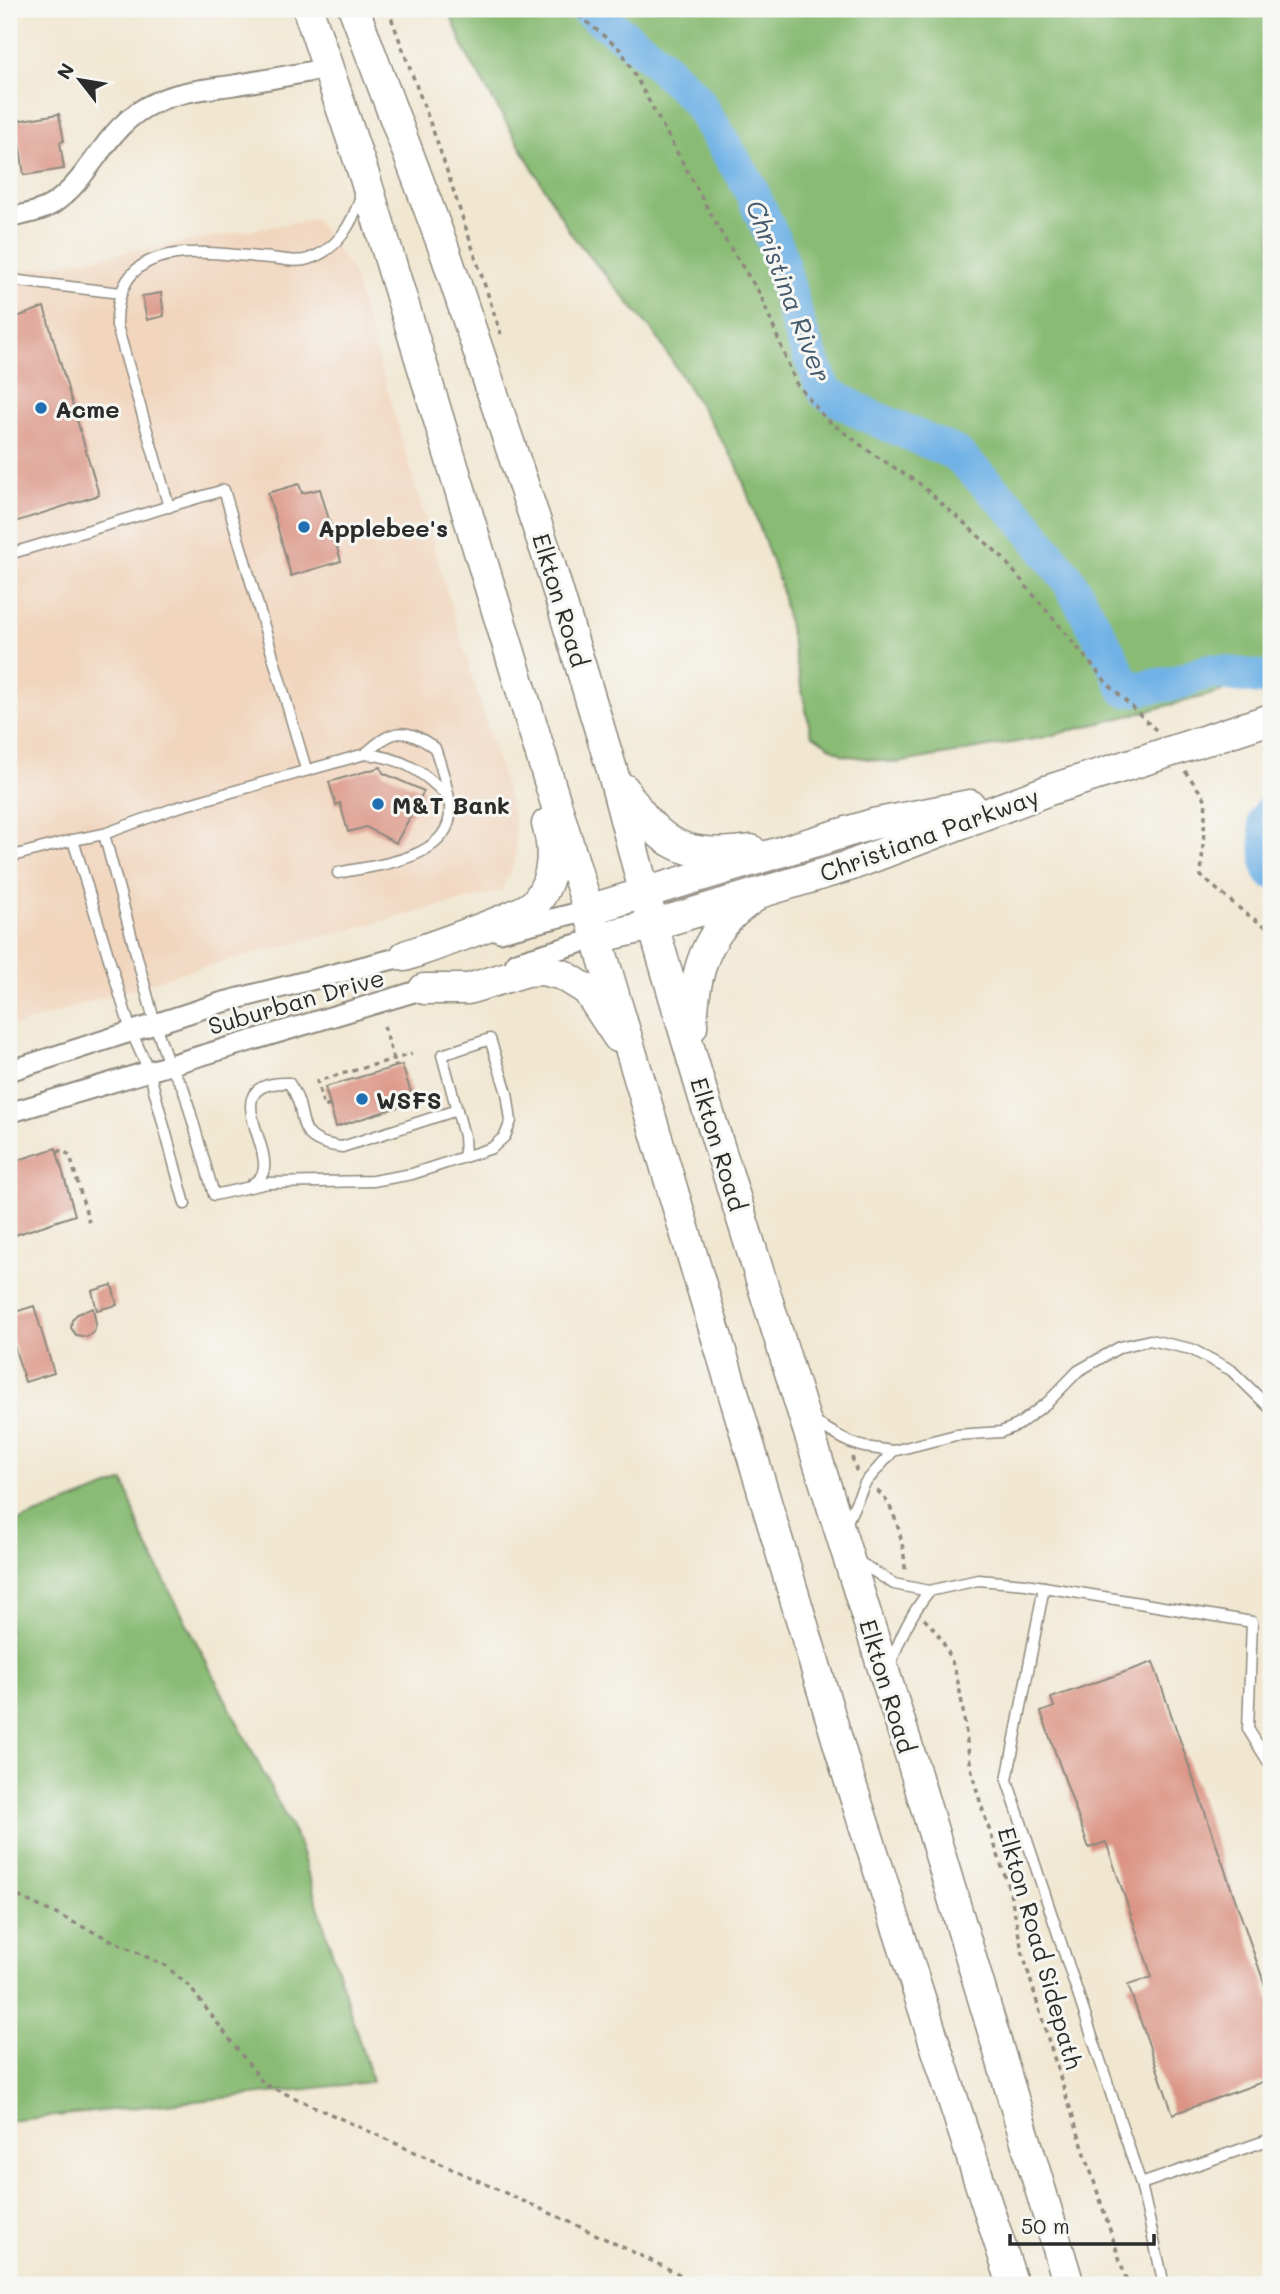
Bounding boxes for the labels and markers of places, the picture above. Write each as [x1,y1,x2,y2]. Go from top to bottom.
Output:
place label: Acme [55,393,119,424]
marker: Acme [33,400,49,416]
place label: Applebee's [318,512,448,543]
marker: Applebee's [296,519,312,535]
place label: M&T Bank [392,789,510,820]
marker: M&T Bank [370,796,386,812]
place label: WSFS [376,1084,442,1115]
marker: WSFS [354,1091,370,1107]

